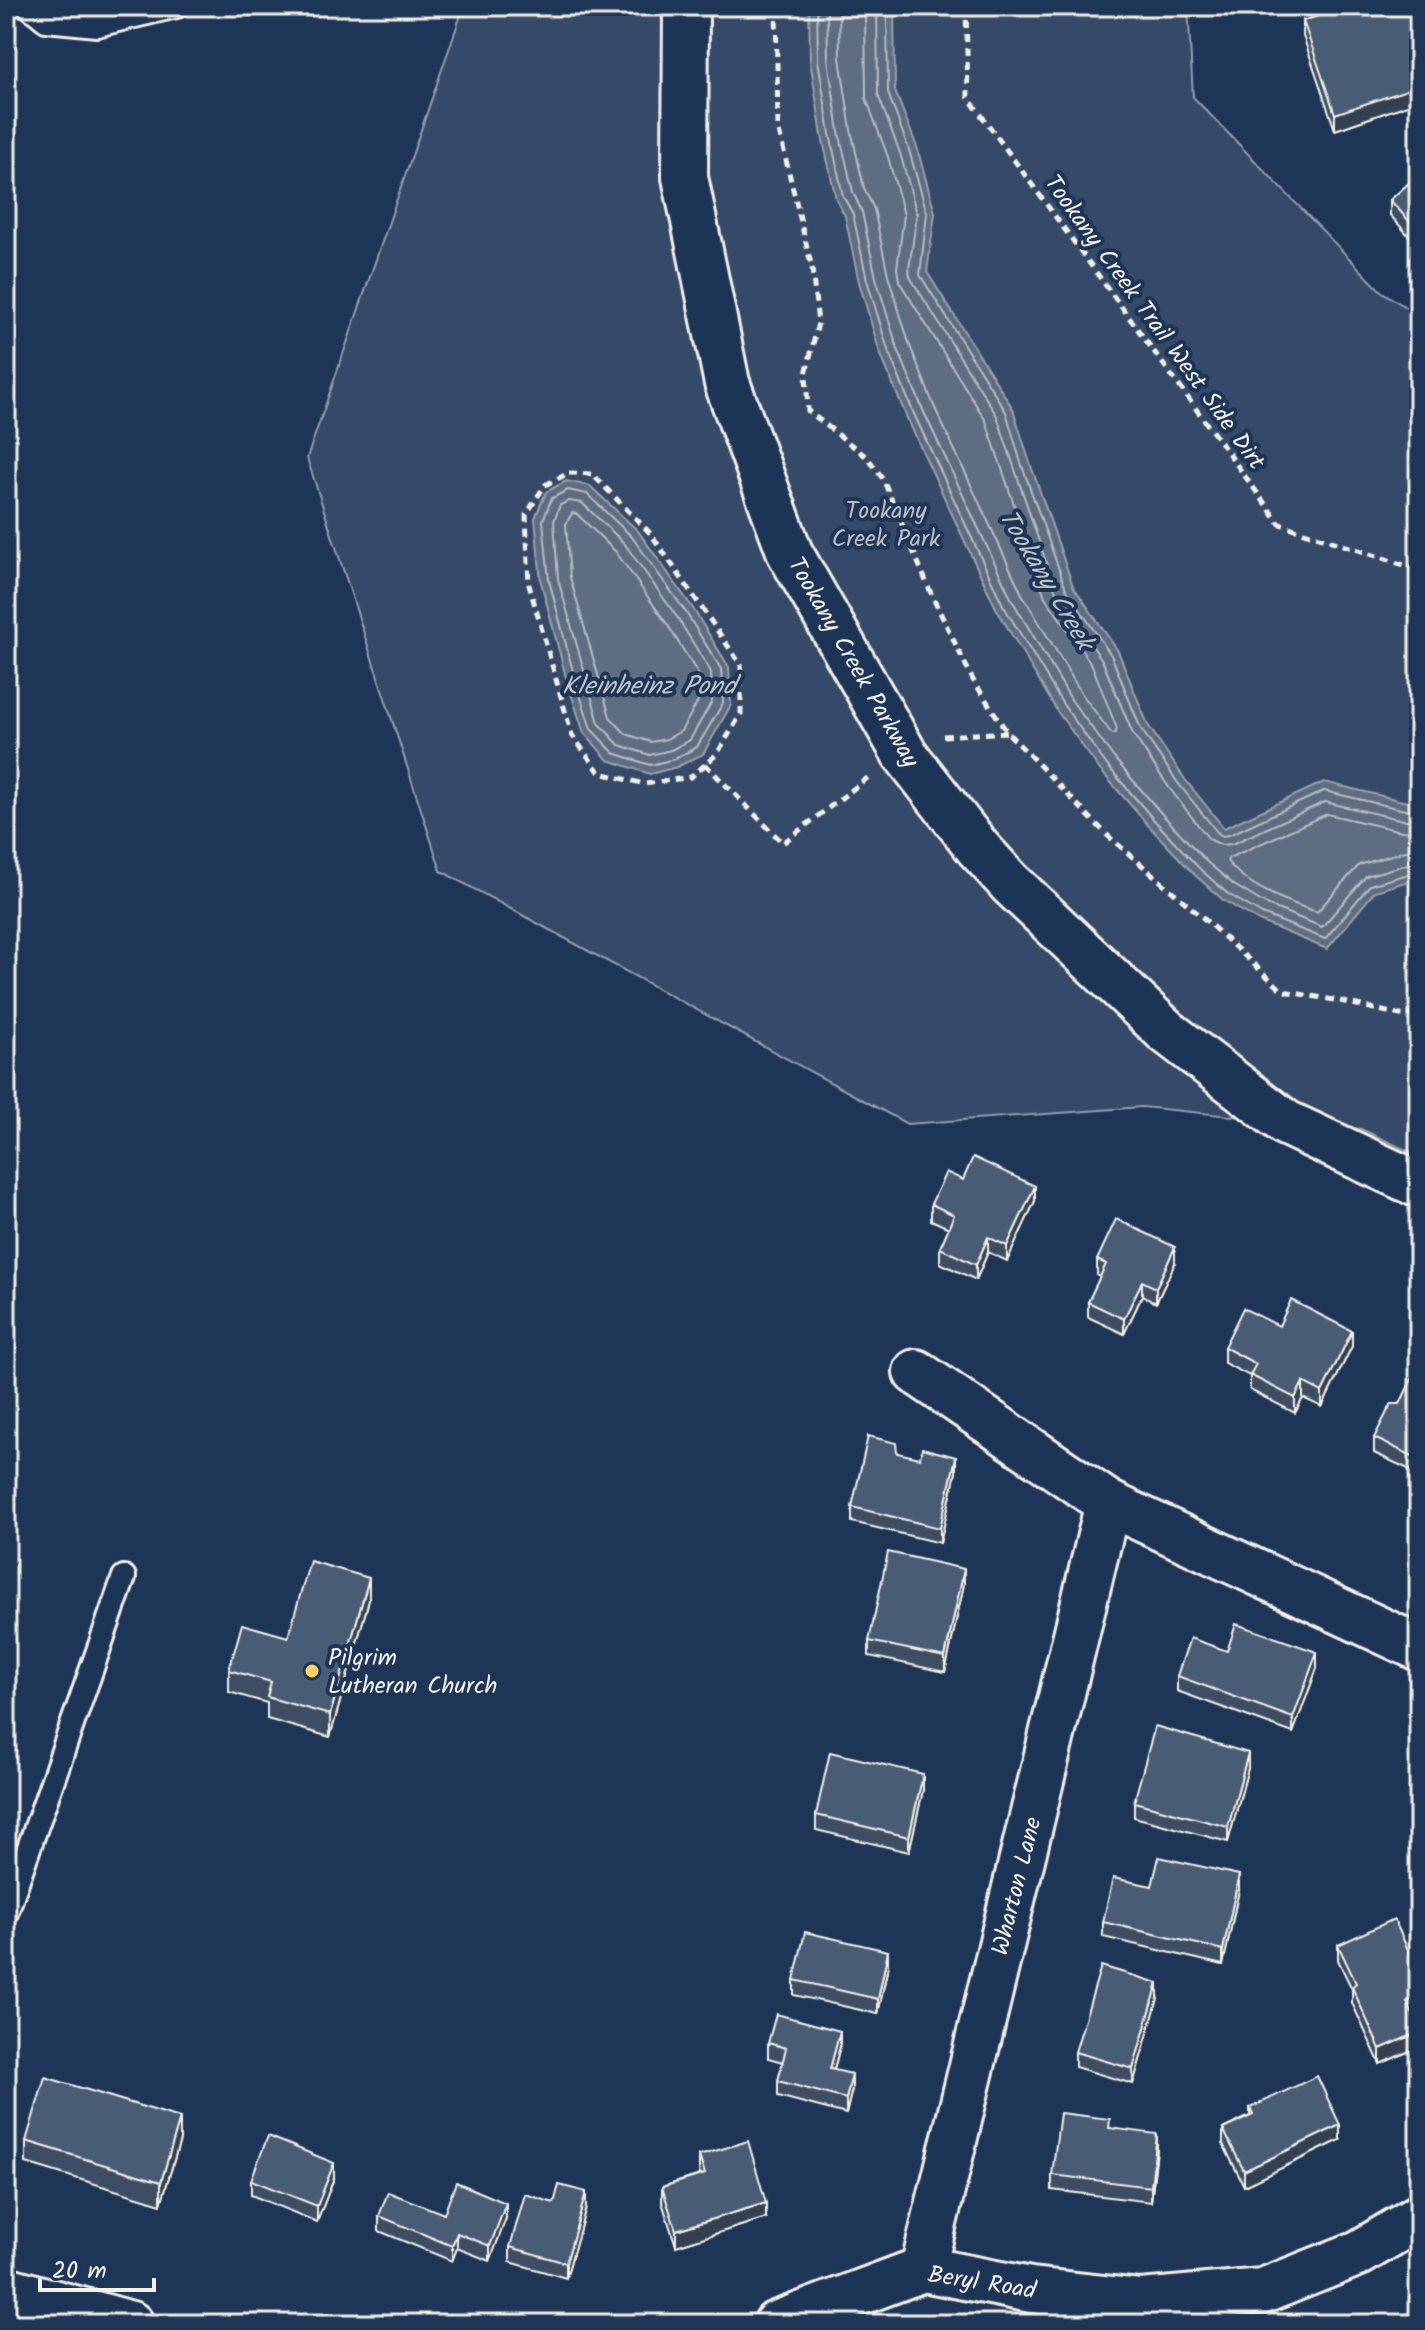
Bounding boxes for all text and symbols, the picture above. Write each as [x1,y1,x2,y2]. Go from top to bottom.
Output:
street label: Tookany Creek Trail West Side Dirt [1033,167,1275,479]
park label: Tookany Creek Park [832,492,941,559]
water label: Tookany Creek [987,501,1106,662]
street label: Tookany Creek Parkway [776,550,929,776]
water label: Kleinheinz Pond [562,666,742,708]
place label: Pilgrim Lutheran Church [328,1639,498,1706]
marker: Pilgrim Lutheran Church [303,1662,321,1680]
street label: Wharton Lane [981,1813,1054,1960]
scale bar [40,2242,154,2292]
text: 20 m [52,2252,107,2291]
street label: Beryl Road [925,2256,1040,2311]

